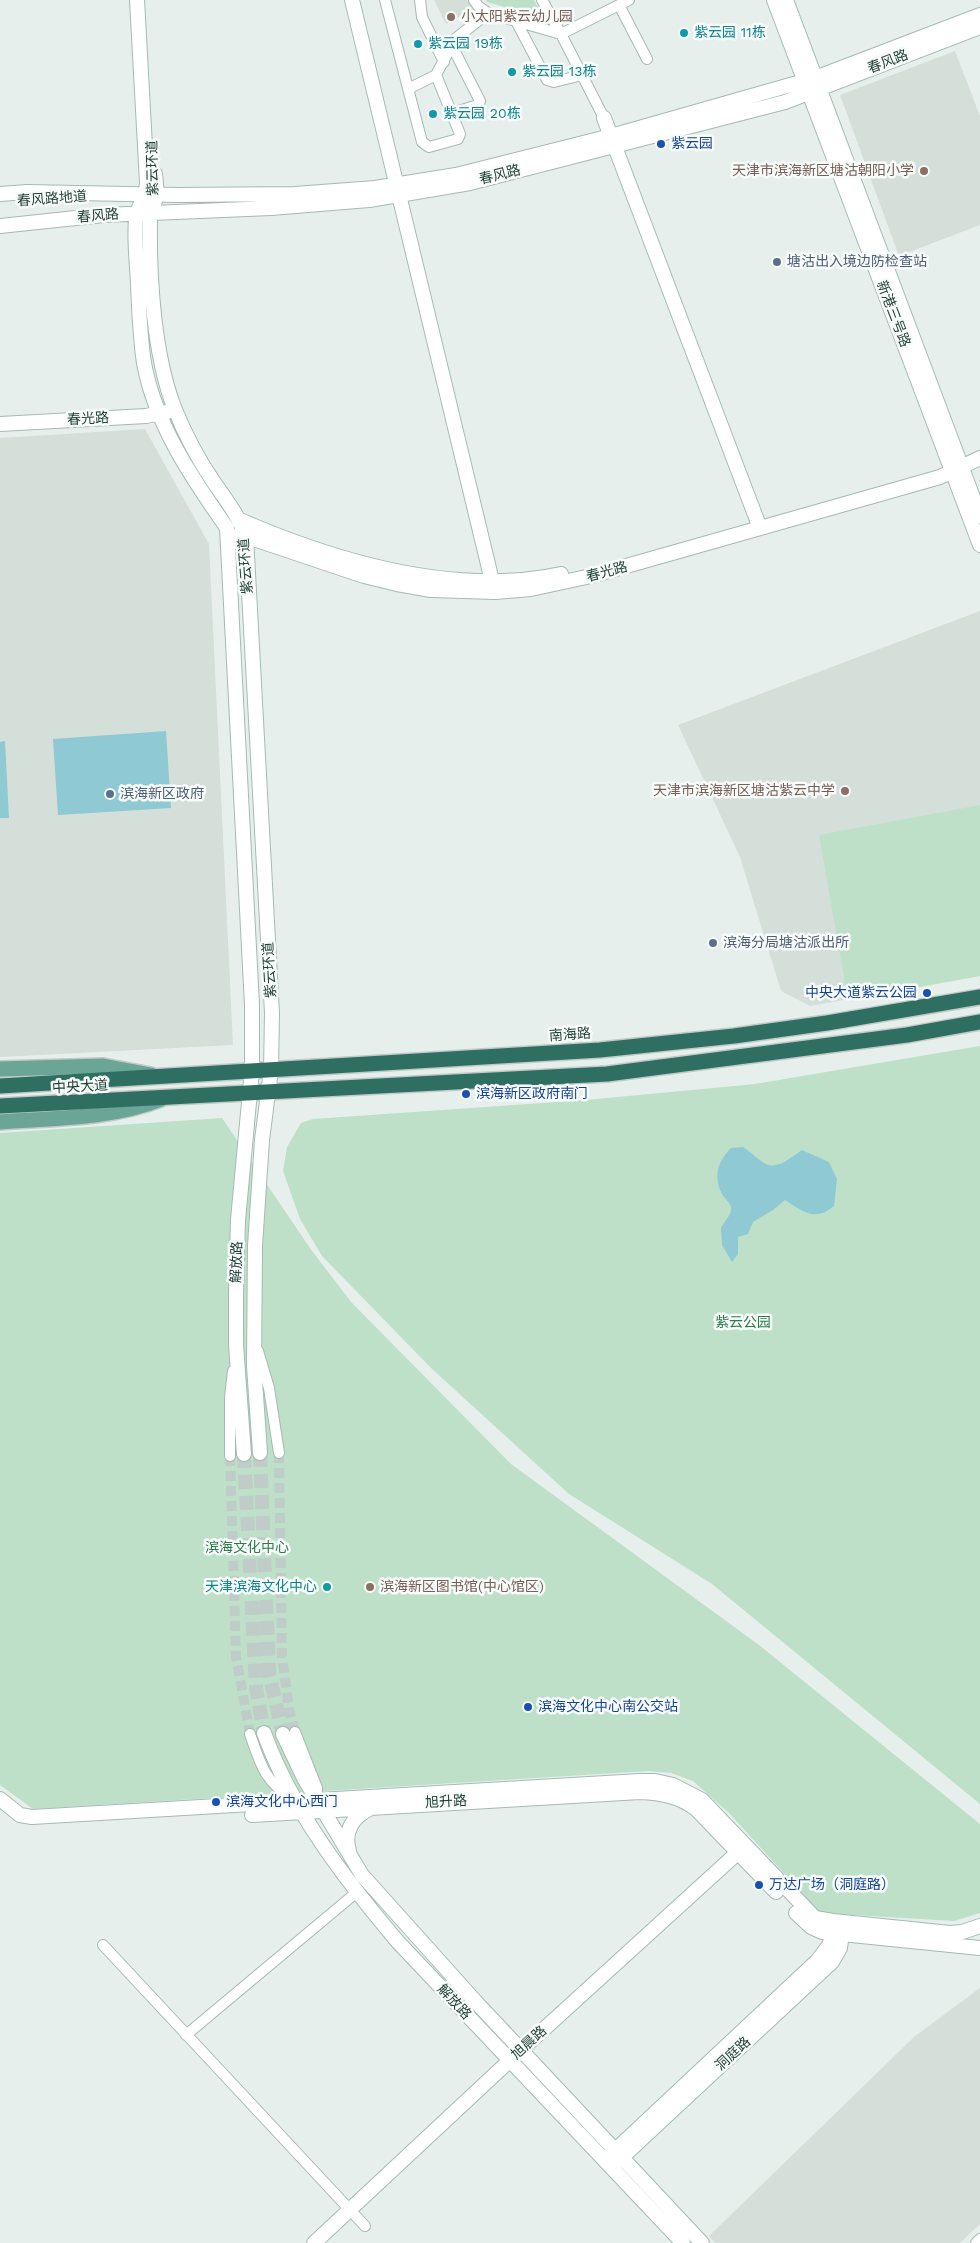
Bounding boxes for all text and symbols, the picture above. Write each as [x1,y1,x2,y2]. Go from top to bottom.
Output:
place label: 小太阳紫云幼儿园 [461,9,573,25]
marker: 小太阳紫云幼儿园 [445,11,457,23]
place label: 紫云园 11栋 [694,25,766,41]
marker: 紫云园 11栋 [678,27,690,39]
place label: 紫云园 19栋 [428,36,503,52]
marker: 紫云园 19栋 [412,38,424,50]
street label: 春风路 [865,47,911,77]
place label: 紫云园 13栋 [522,64,596,80]
marker: 紫云园 13栋 [506,66,518,78]
place label: 紫云园 20栋 [443,106,521,122]
marker: 紫云园 20栋 [427,108,439,120]
place label: 紫云园 [671,136,713,152]
marker: 紫云园 [655,138,667,150]
street label: 紫云环道 [144,140,162,196]
street label: 春风路 [478,162,522,188]
place label: 天津市滨海新区塘沽朝阳小学 [732,163,914,179]
marker: 天津市滨海新区塘沽朝阳小学 [918,165,930,177]
street label: 春风路地道 [16,188,88,210]
street label: 春风路 [76,206,120,226]
place label: 塘沽出入境边防检查站 [787,254,927,270]
marker: 塘沽出入境边防检查站 [771,256,783,268]
street label: 新港三号路 [873,278,913,350]
street label: 春光路 [67,410,109,428]
street label: 紫云环道 [236,537,256,595]
street label: 春光路 [585,558,629,586]
place label: 天津市滨海新区塘沽紫云中学 [653,783,835,799]
marker: 天津市滨海新区塘沽紫云中学 [839,785,851,797]
place label: 滨海新区政府 [120,786,204,802]
marker: 滨海新区政府 [104,788,116,800]
place label: 滨海分局塘沽派出所 [723,935,849,951]
marker: 滨海分局塘沽派出所 [707,937,719,949]
street label: 紫云环道 [260,942,280,998]
place label: 中央大道紫云公园 [805,985,917,1001]
marker: 中央大道紫云公园 [921,987,933,999]
street label: 南海路 [548,1025,592,1045]
street label: 中央大道 [52,1077,108,1097]
place label: 滨海新区政府南门 [476,1086,588,1102]
marker: 滨海新区政府南门 [460,1088,472,1100]
street label: 解放路 [228,1241,246,1283]
park label: 紫云公园 [715,1315,771,1331]
park label: 滨海文化中心 [205,1540,289,1556]
place label: 天津滨海文化中心 [205,1579,317,1595]
place label: 滨海新区图书馆(中心馆区) [380,1579,544,1595]
marker: 天津滨海文化中心 [321,1581,333,1593]
marker: 滨海新区图书馆(中心馆区) [364,1581,376,1593]
place label: 滨海文化中心南公交站 [538,1699,678,1715]
marker: 滨海文化中心南公交站 [522,1701,534,1713]
street label: 旭升路 [425,1793,467,1811]
place label: 滨海文化中心西门 [226,1794,338,1810]
marker: 滨海文化中心西门 [210,1796,222,1808]
place label: 万达广场（洞庭路） [769,1877,895,1893]
marker: 万达广场（洞庭路） [753,1879,765,1891]
street label: 解放路 [434,1981,474,2023]
street label: 旭晨路 [508,2023,550,2063]
street label: 洞庭路 [712,2034,754,2074]

